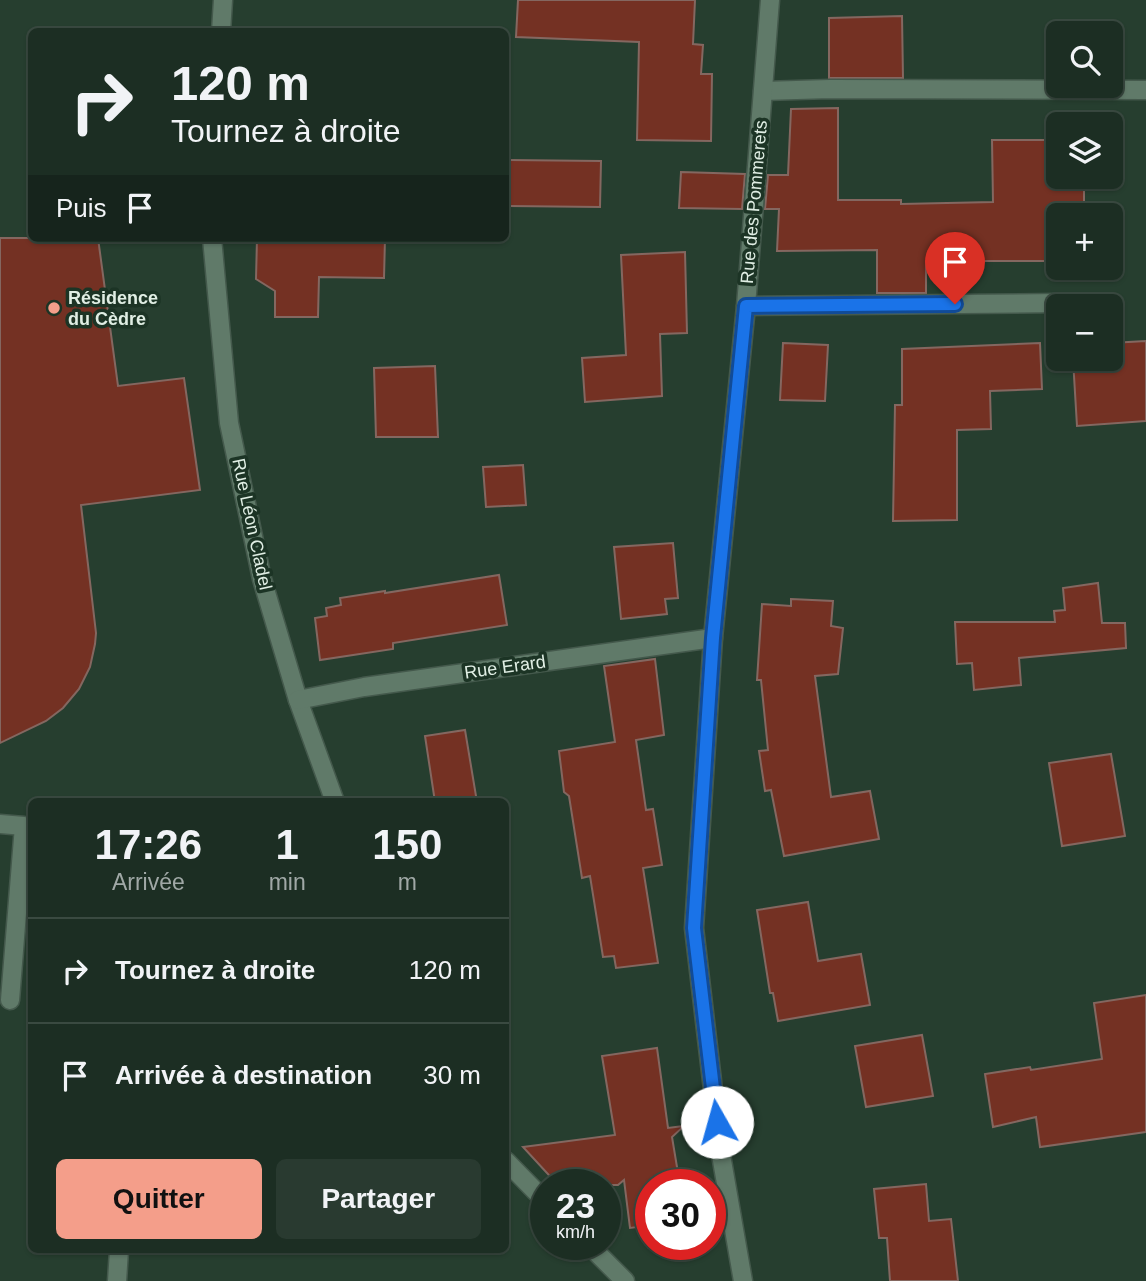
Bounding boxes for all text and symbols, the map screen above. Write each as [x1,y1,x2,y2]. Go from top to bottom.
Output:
map controls [1046,21,1123,371]
button: search [1046,21,1123,98]
icon: right [56,56,147,147]
text: 120 m [171,56,310,110]
button: layers [1046,112,1123,189]
text: Tournez à droite [171,113,400,149]
street label: Rue des Pommerets [737,119,771,285]
icon: arrive [121,189,159,227]
text: Puis [56,193,107,223]
button: + [1046,203,1123,280]
pin [925,232,985,304]
icon: arrive [936,243,974,281]
place label: Résidence du Cèdre [68,288,158,329]
button: − [1046,294,1123,371]
marker: Résidence du Cèdre [46,300,62,316]
street label: Rue Léon Cladel [228,456,276,592]
street label: Rue Erard [463,651,547,683]
text: 17:26 [95,821,202,868]
text: 1 [275,821,299,868]
text: 150 [372,821,442,868]
text: Arrivée [112,869,185,895]
text: min [269,869,306,895]
text: m [398,869,417,895]
icon: right [56,952,94,990]
text: Tournez à droite [115,955,315,985]
text: 120 m [409,955,481,985]
icon: arrive [56,1057,94,1095]
text: Arrivée à destination [115,1060,372,1090]
text: 30 m [423,1060,481,1090]
position arrow [680,1085,754,1159]
button: Quitter [56,1159,262,1239]
button: Partager [276,1159,481,1239]
speed limit sign: 30 [635,1169,726,1260]
text: 23 [556,1186,595,1225]
text: km/h [556,1222,595,1242]

